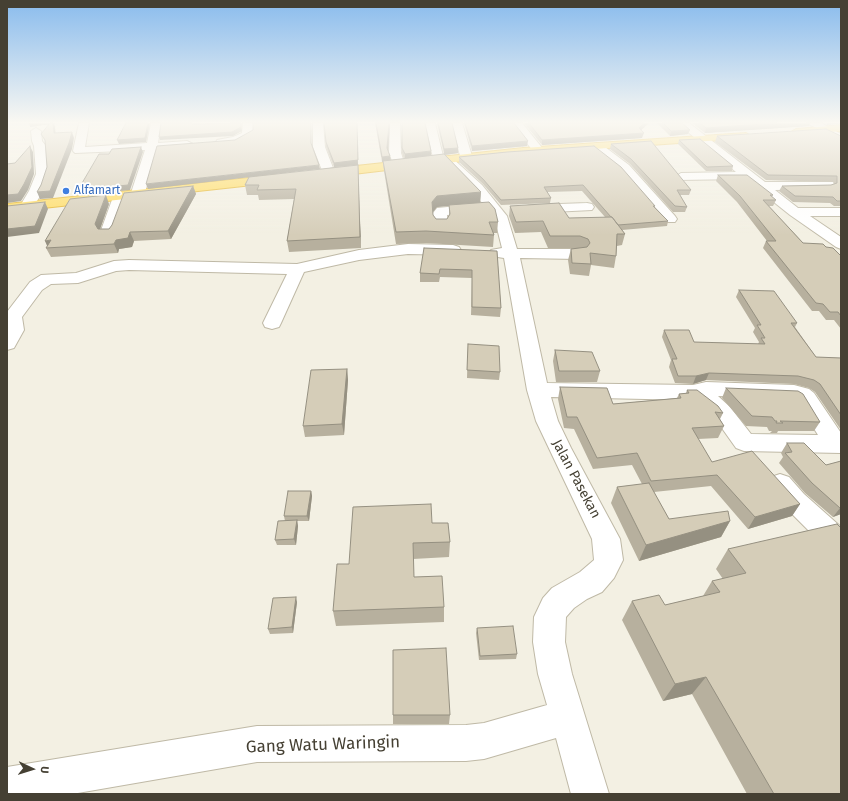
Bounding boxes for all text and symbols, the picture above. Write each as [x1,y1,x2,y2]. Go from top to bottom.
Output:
place label: Alfamart [74,184,120,198]
marker: Alfamart [61,186,71,196]
street label: Jalan Pasekan [548,437,604,521]
street label: Gang Watu Waringin [246,732,400,758]
north arrow [12,749,52,789]
text: U [38,766,51,774]

